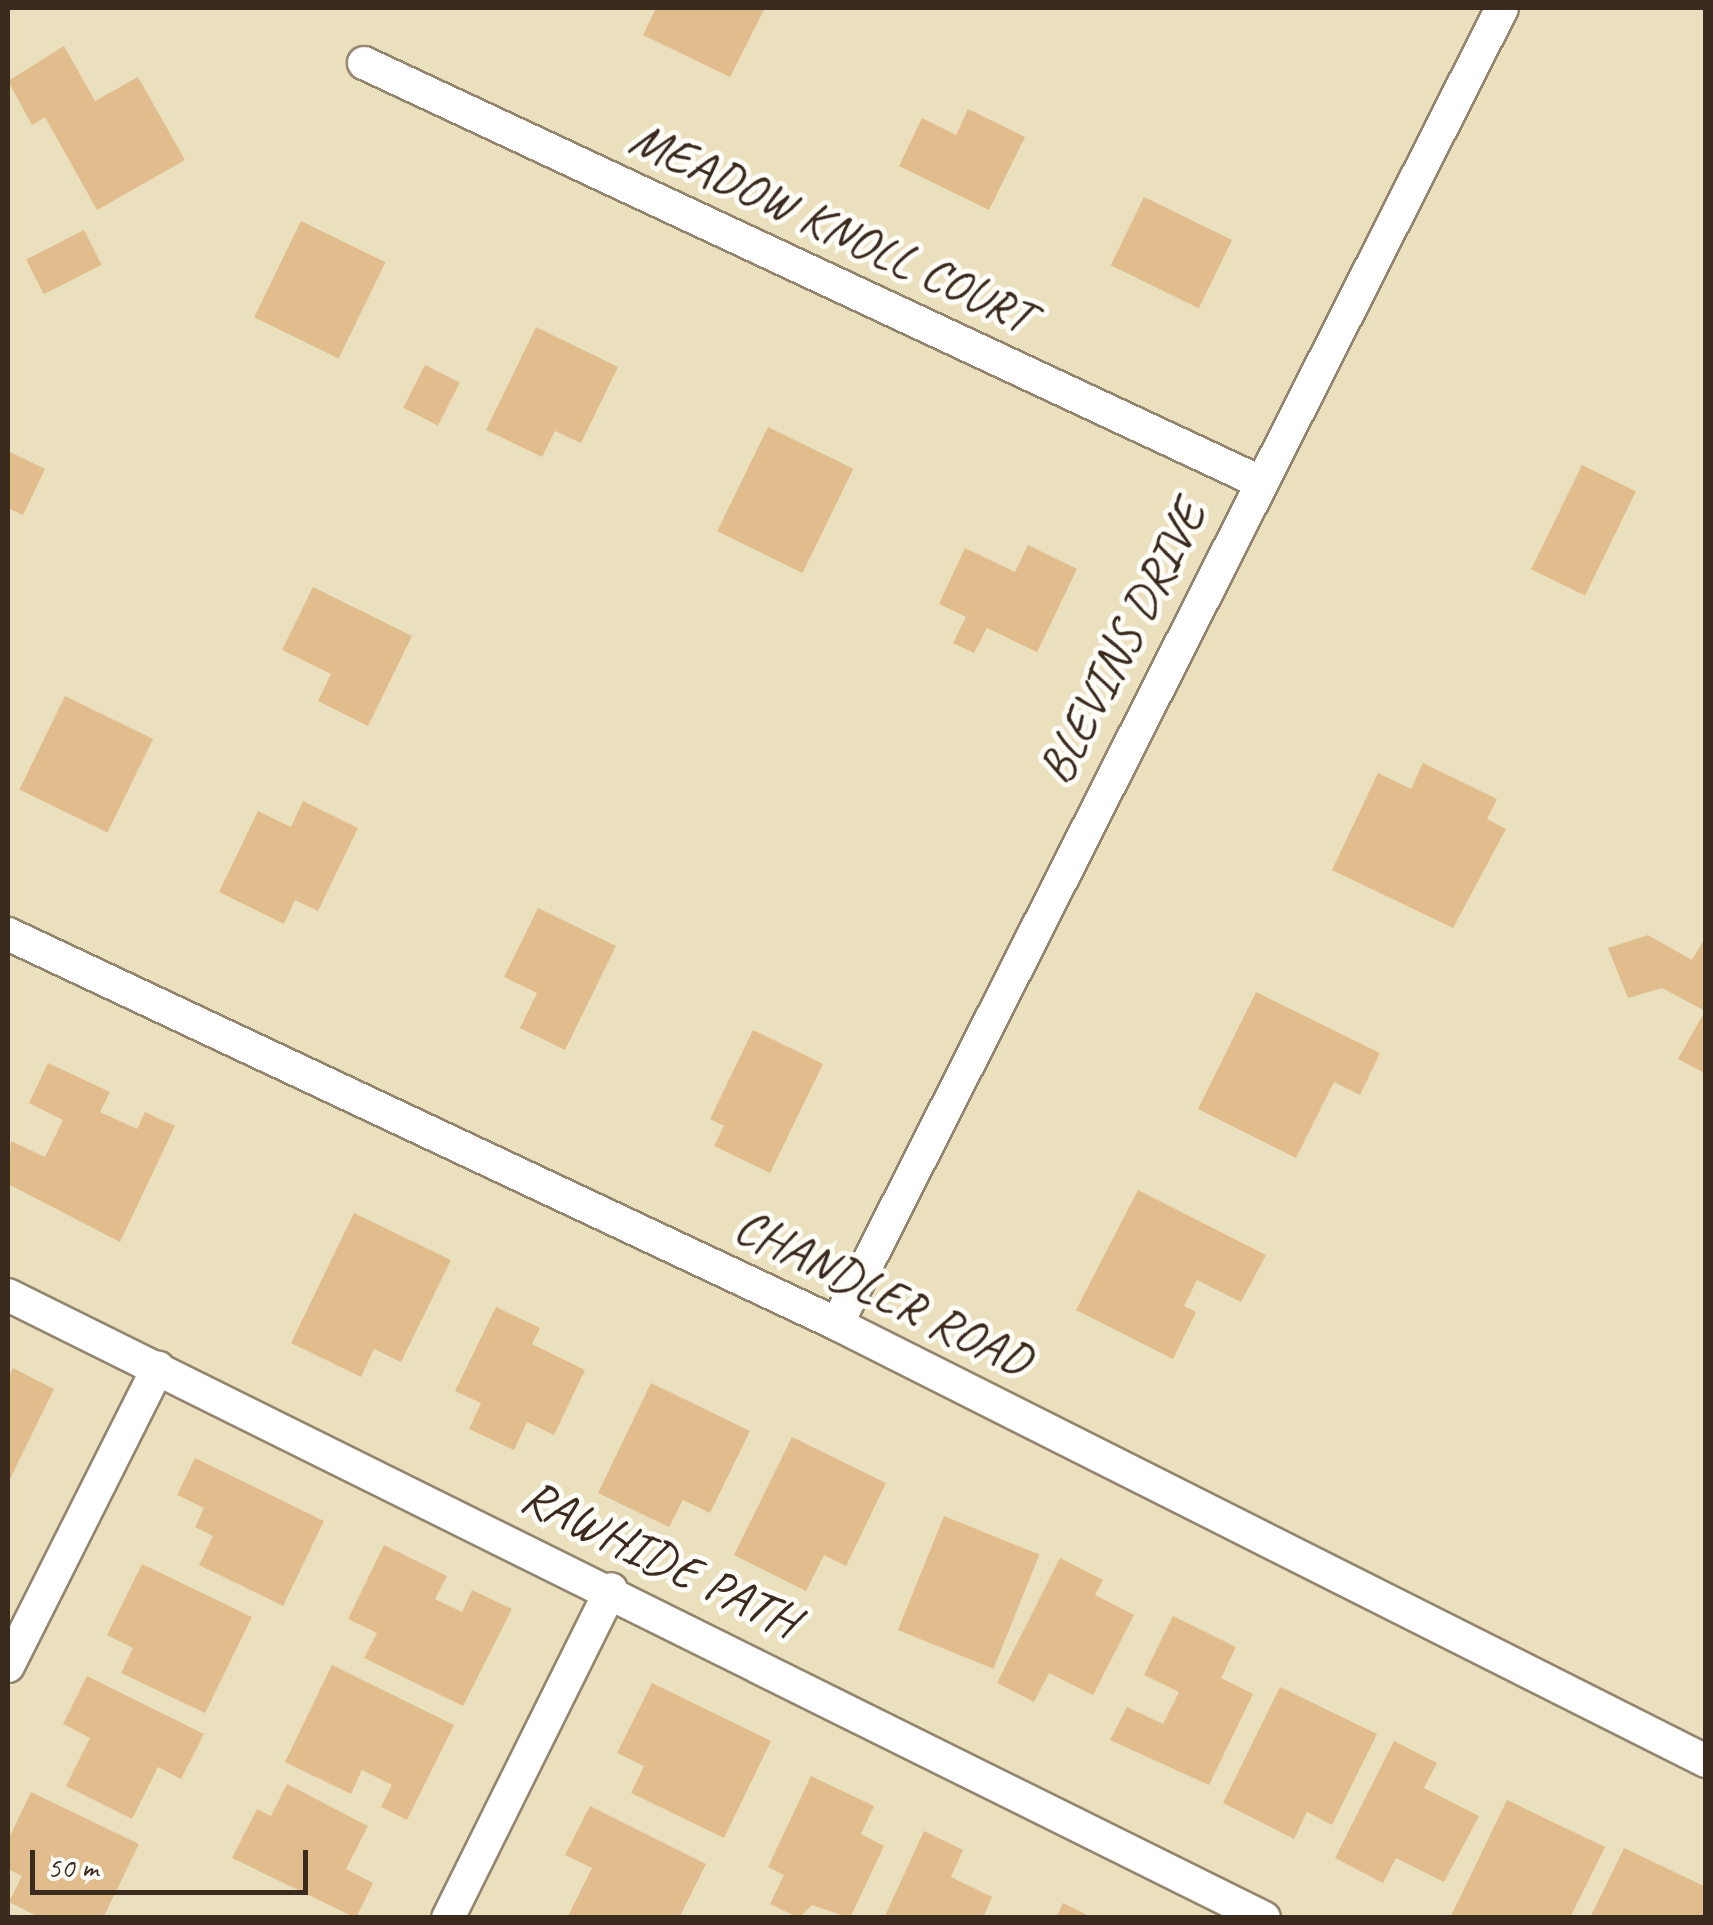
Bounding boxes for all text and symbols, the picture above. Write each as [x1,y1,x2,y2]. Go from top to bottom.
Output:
street label: MEADOW KNOLL COURT [620,107,1044,347]
street label: BLEVINS DRIVE [1025,491,1219,793]
street label: CHANDLER ROAD [725,1195,1041,1391]
street label: RAWHIDE PATH [513,1466,807,1650]
scale bar [35,1830,312,1892]
text: 50 m [47,1848,98,1886]

